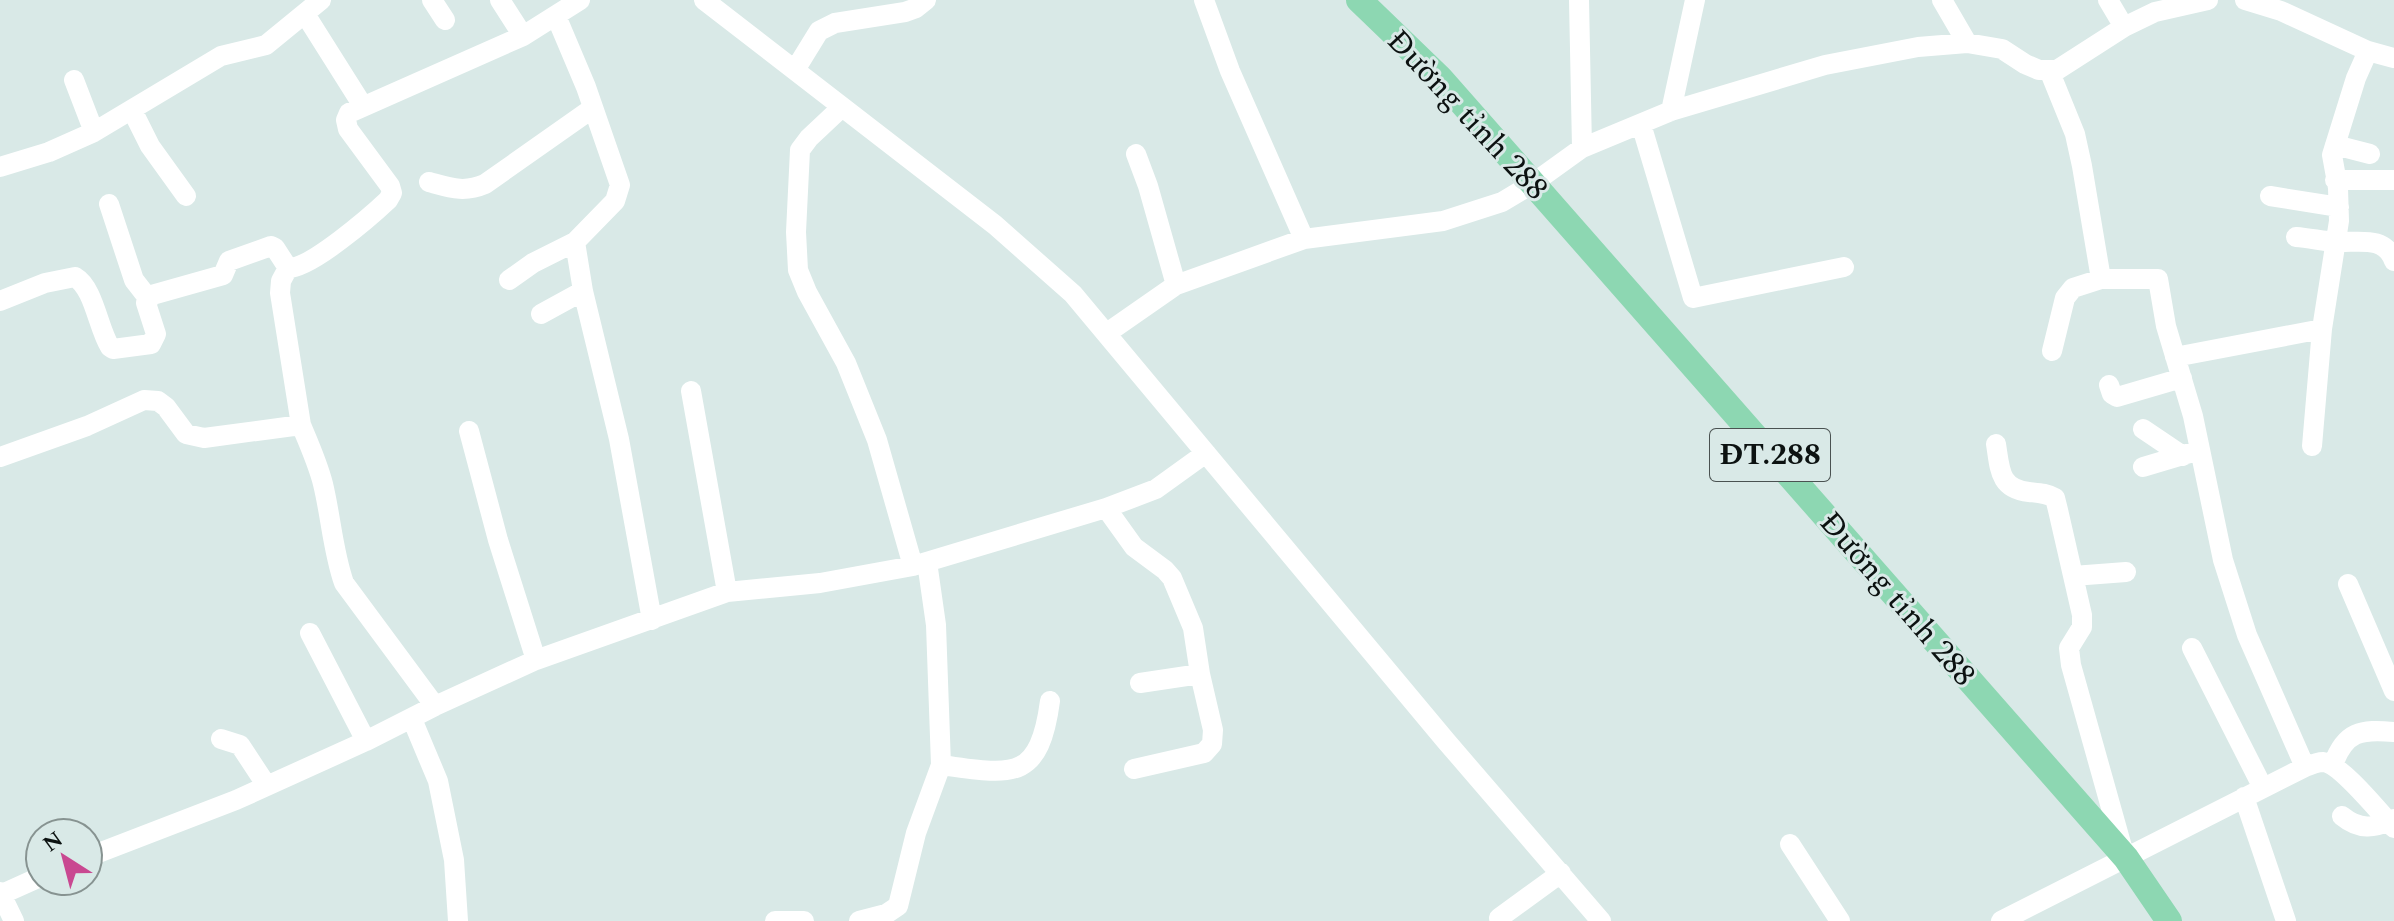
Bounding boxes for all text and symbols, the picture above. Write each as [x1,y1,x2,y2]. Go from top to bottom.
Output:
street label: Đường tỉnh 288 [1375,18,1559,212]
road number: ĐT.288 [1710,429,1830,481]
street label: Đường tỉnh 288 [1807,500,1987,698]
north arrow [24,817,104,897]
text: N [36,823,70,861]

